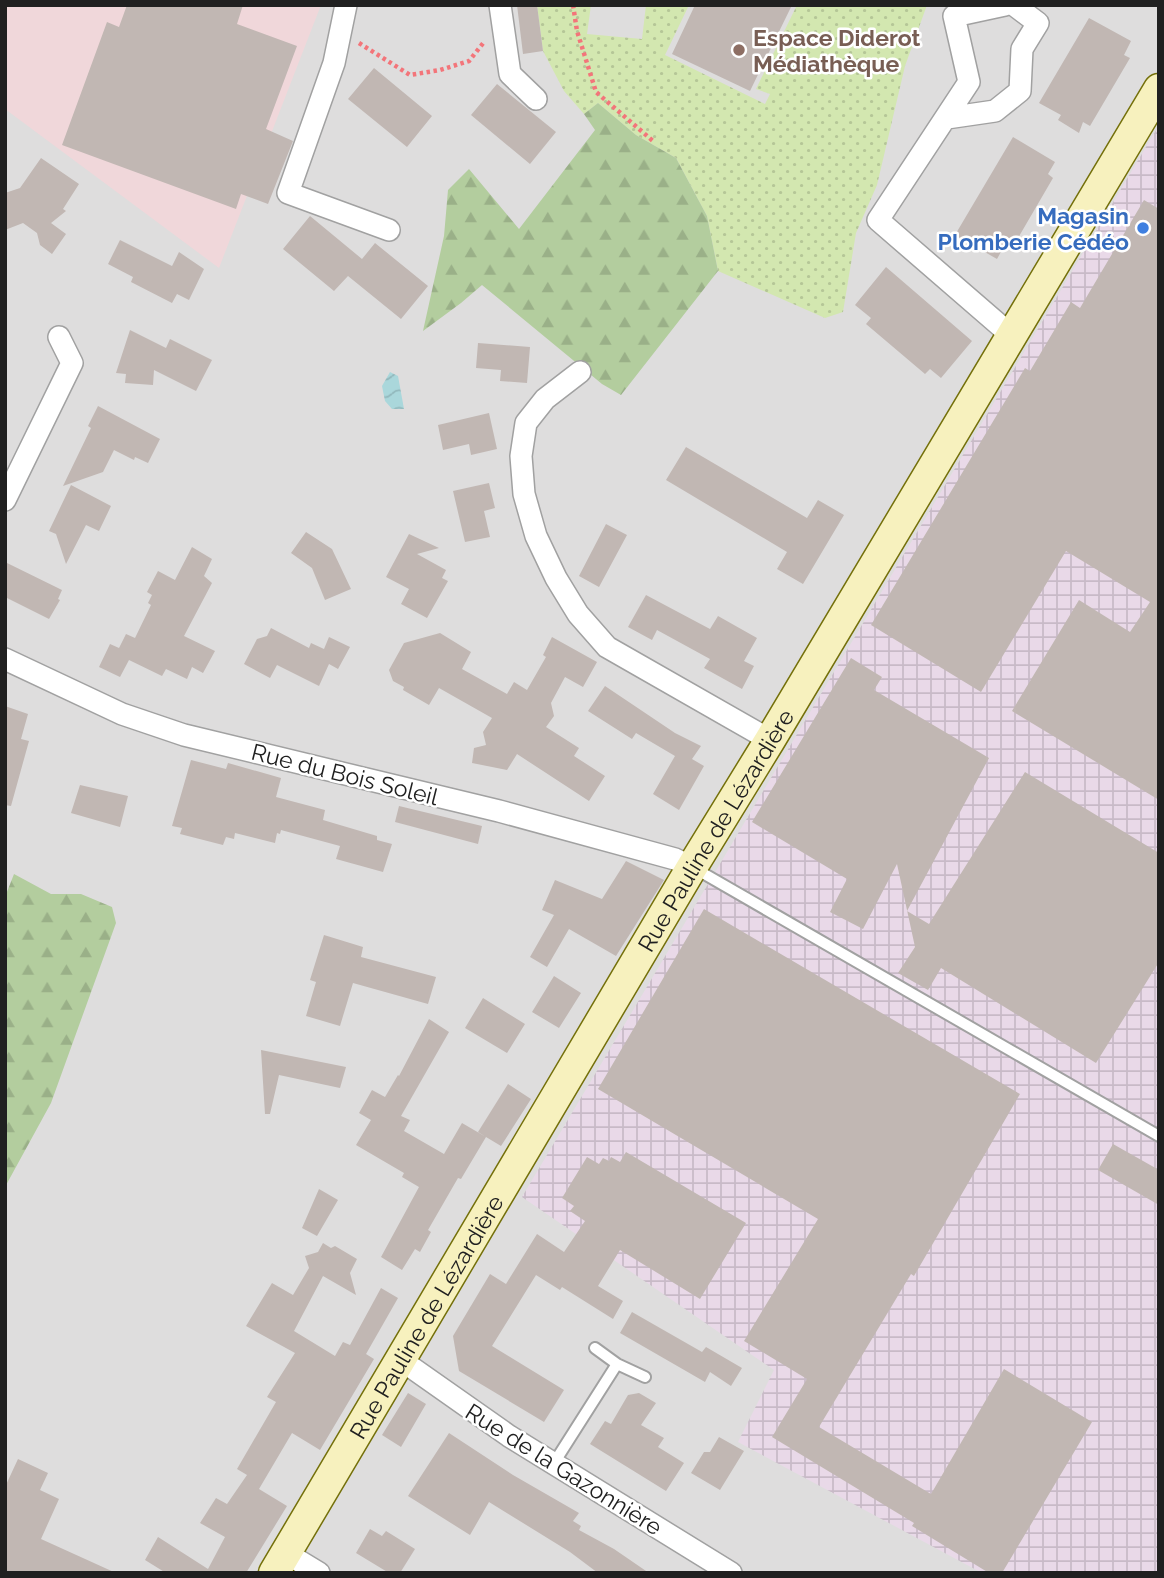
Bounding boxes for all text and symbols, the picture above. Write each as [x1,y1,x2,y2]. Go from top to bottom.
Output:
place label: Espace Diderot Médiathèque [753,24,920,77]
marker: Espace Diderot Médiathèque [731,42,747,58]
place label: Magasin Plomberie Cédéo [938,202,1129,255]
marker: Magasin Plomberie Cédéo [1135,220,1151,236]
street label: Rue Pauline de Lézardière [632,704,799,956]
street label: Rue du Bois Soleil [249,738,442,810]
street label: Rue Pauline de Lézardière [343,1190,508,1443]
street label: Rue de la Gazonnière [461,1398,667,1540]

